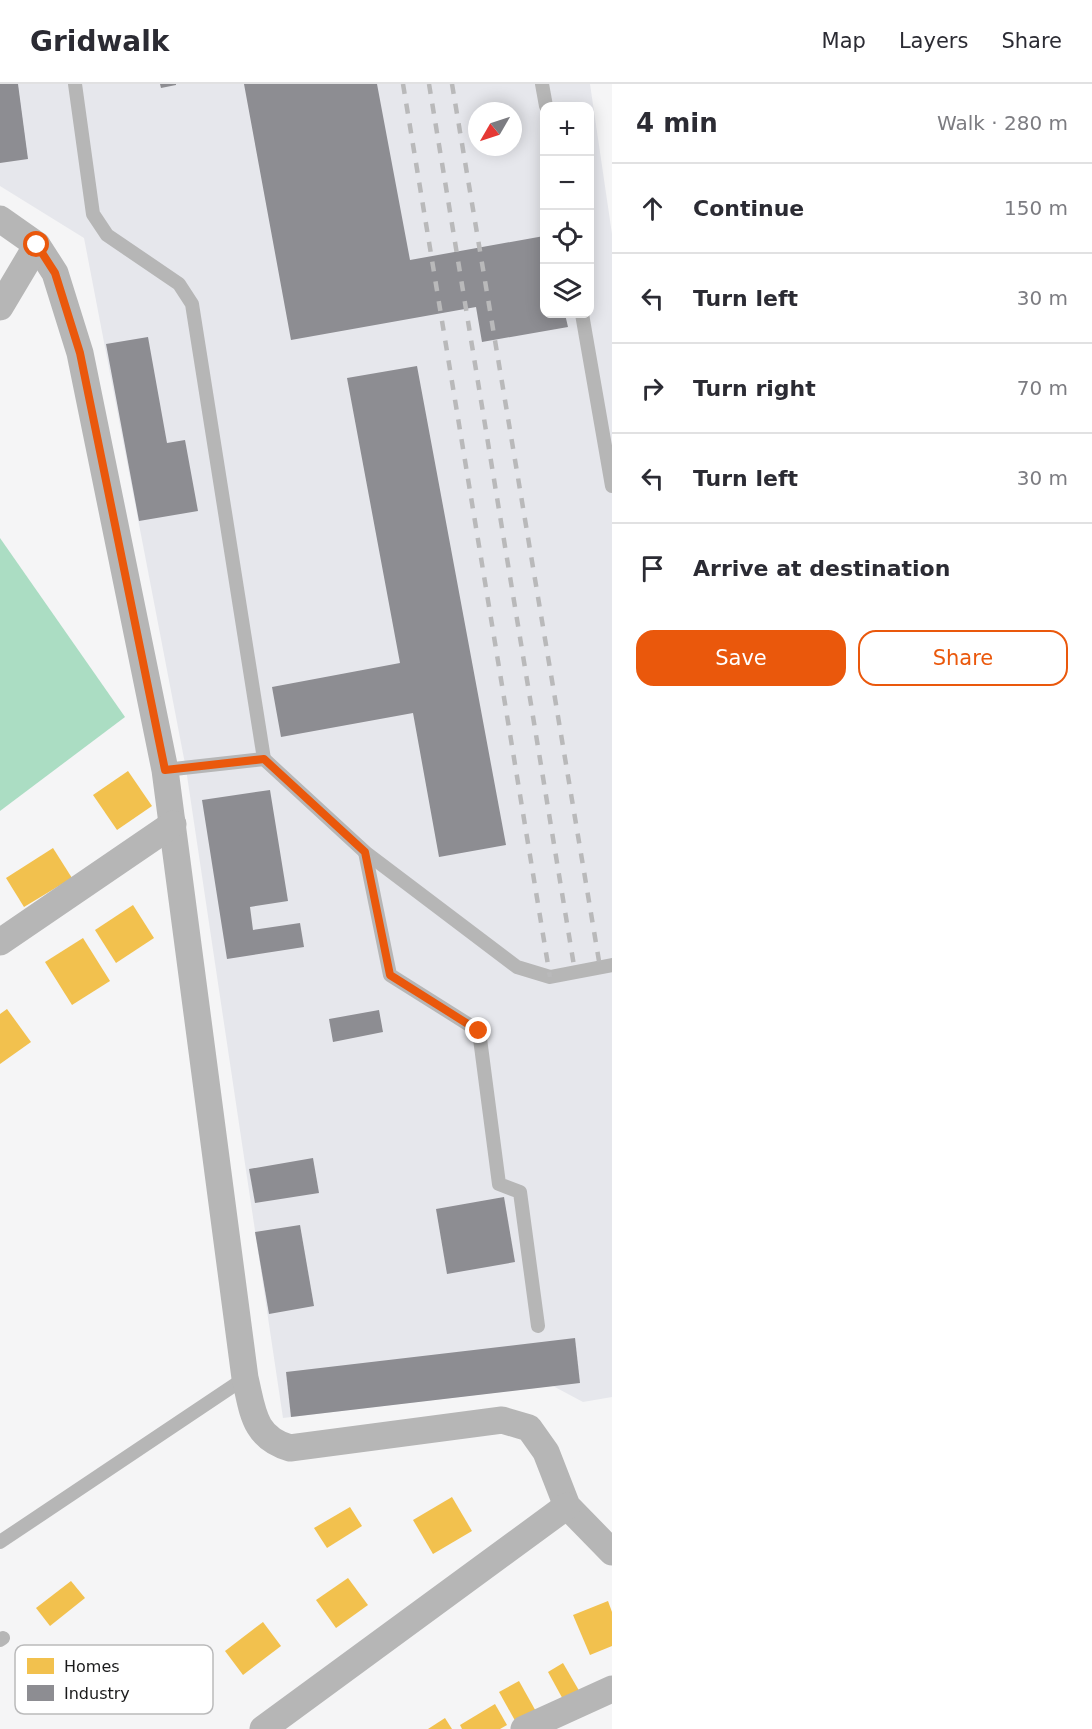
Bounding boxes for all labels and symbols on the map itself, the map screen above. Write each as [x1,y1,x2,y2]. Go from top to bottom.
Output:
north arrow [468,102,522,156]
route start [23,231,49,257]
route end [465,1017,491,1043]
legend [15,1645,213,1714]
text: Homes [64,1657,120,1676]
text: Industry [64,1684,130,1703]

